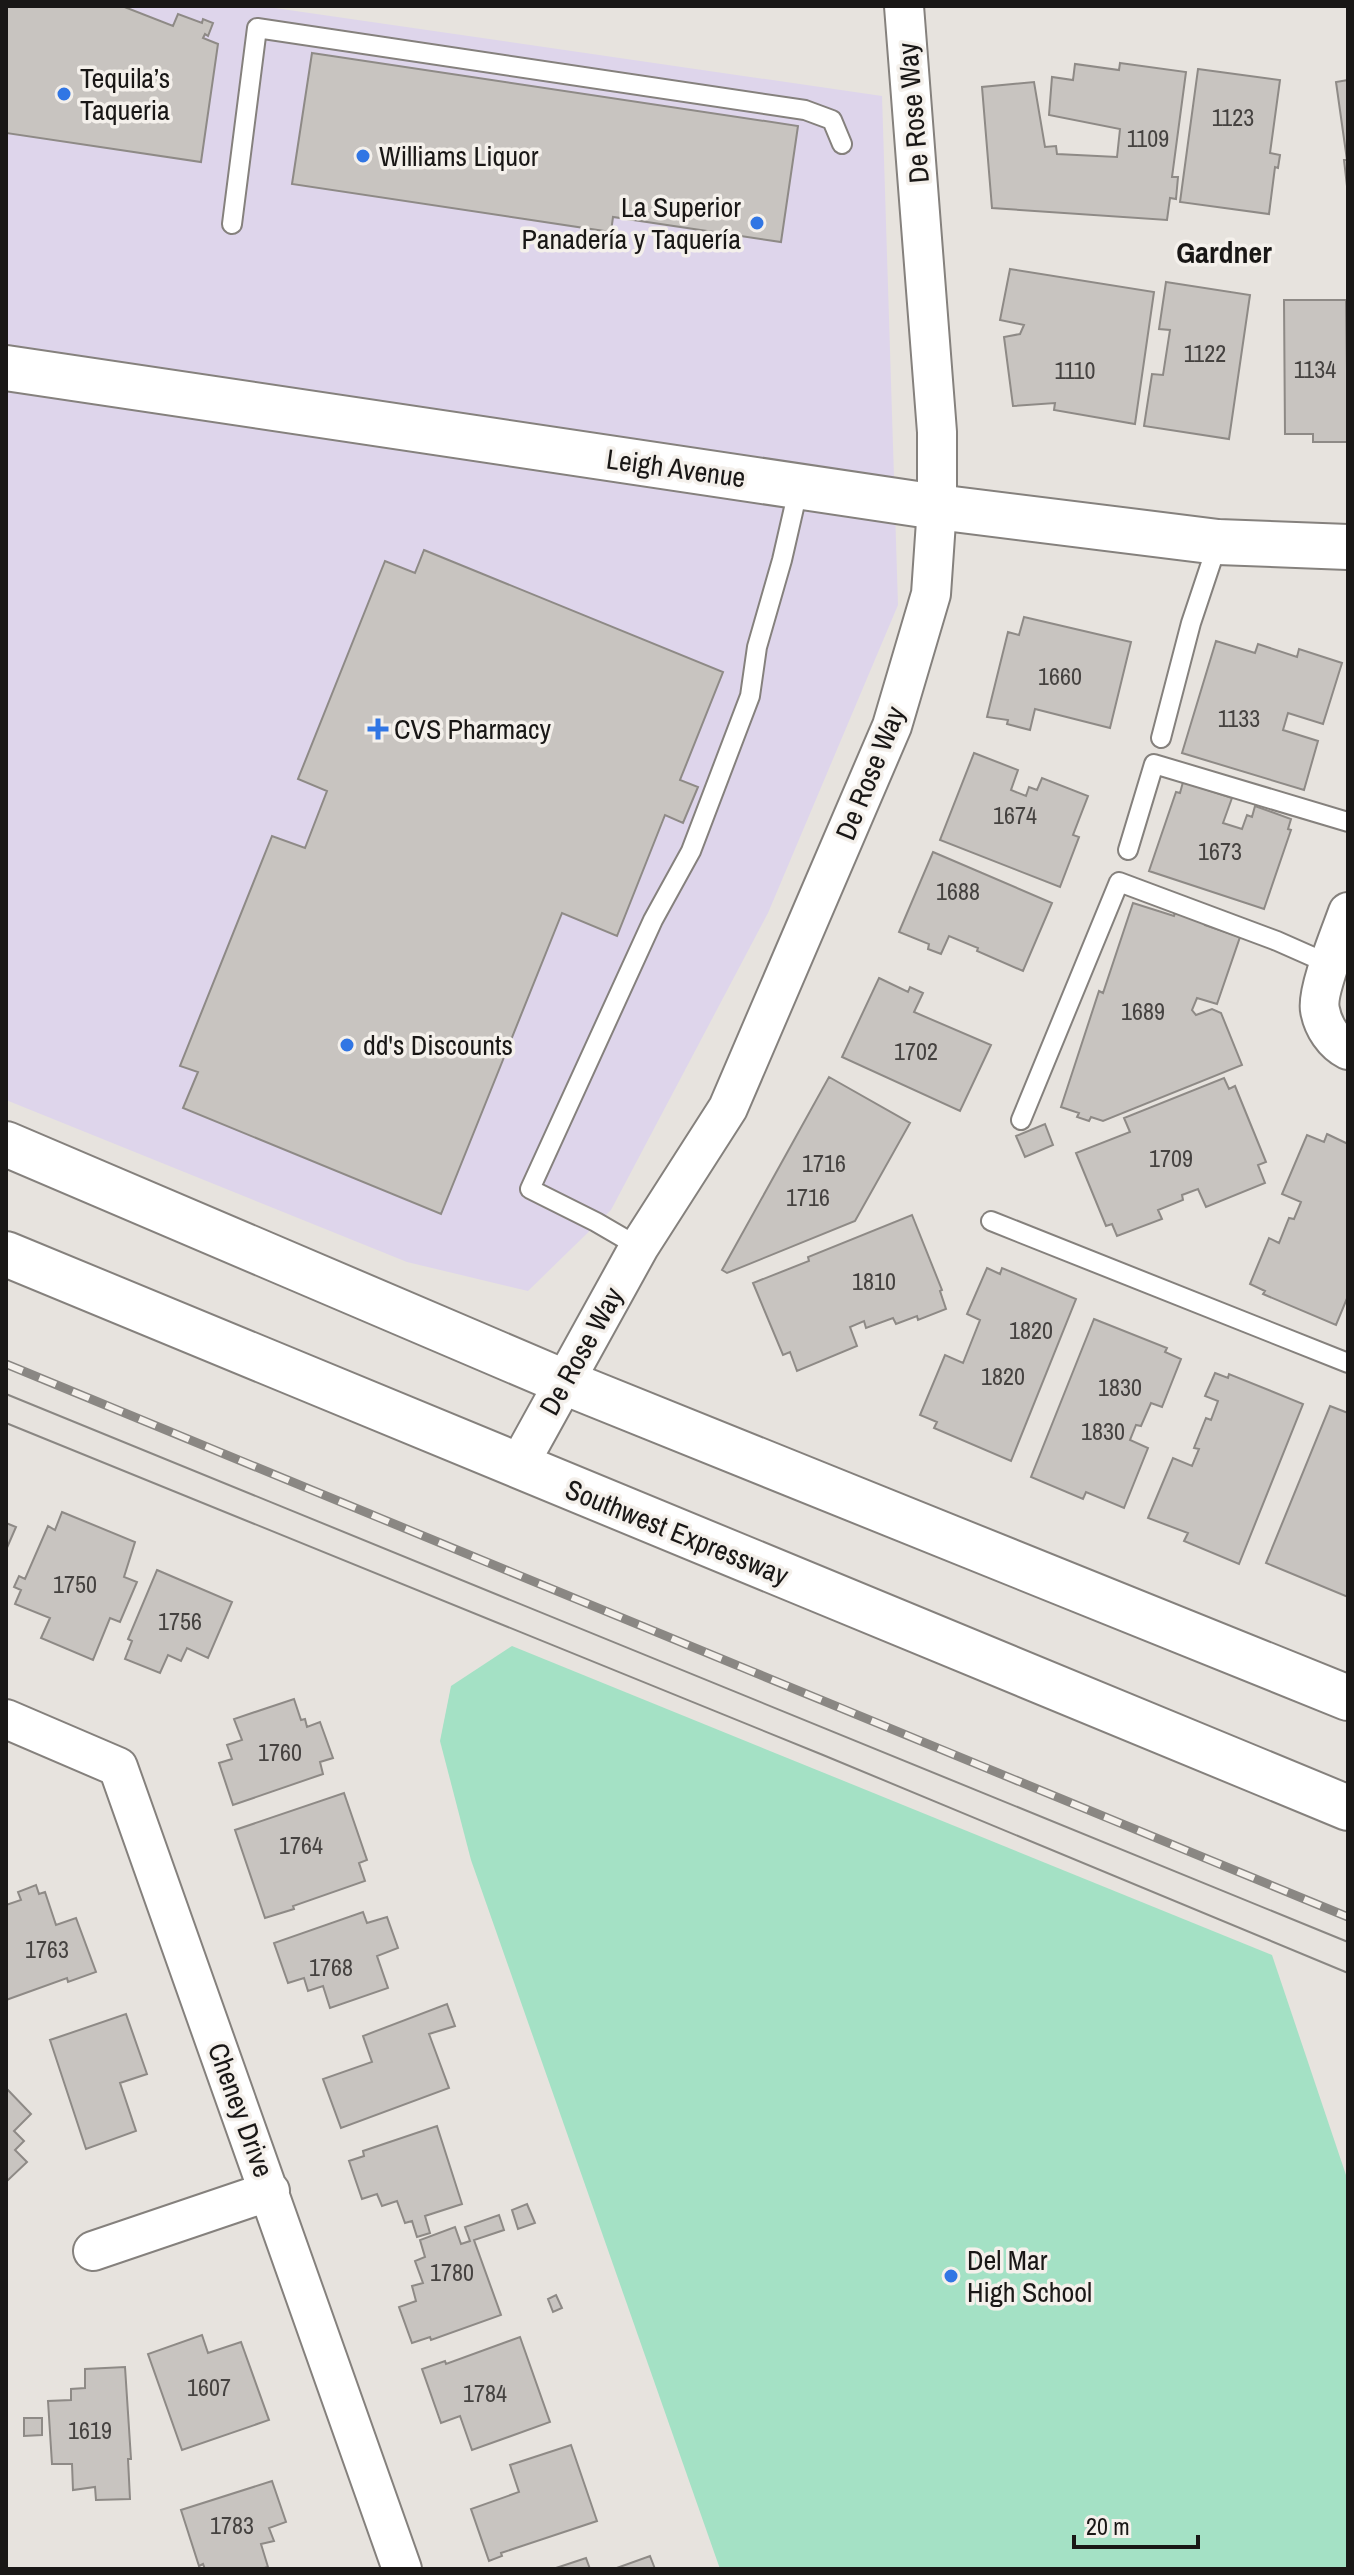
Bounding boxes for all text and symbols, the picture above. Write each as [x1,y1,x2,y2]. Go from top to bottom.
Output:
street label: De Rose Way [888,41,938,185]
place label: Tequila’s Taqueria [80,59,170,129]
marker: Tequila’s Taqueria [55,85,73,103]
house number: 1123 [1212,101,1254,133]
house number: 1109 [1127,122,1169,154]
place label: Williams Liquor [379,137,539,175]
marker: Williams Liquor [354,147,372,165]
place label: La Superior Panadería y Taquería [521,188,741,258]
marker: La Superior Panadería y Taquería [748,214,766,232]
district label: Gardner [1176,232,1272,272]
house number: 1122 [1184,337,1226,369]
house number: 1134 [1294,353,1336,385]
house number: 1110 [1055,354,1095,386]
street label: Leigh Avenue [604,439,748,497]
house number: 1660 [1038,660,1082,692]
street label: De Rose Way [826,700,914,845]
house number: 1133 [1218,702,1260,734]
place label: CVS Pharmacy [394,710,551,748]
marker: CVS Pharmacy [369,720,387,738]
house number: 1674 [993,799,1037,831]
house number: 1673 [1198,835,1242,867]
house number: 1688 [936,875,980,907]
house number: 1689 [1121,995,1165,1027]
place label: dd's Discounts [363,1026,513,1064]
house number: 1702 [894,1035,938,1067]
marker: dd's Discounts [338,1036,356,1054]
house number: 1709 [1149,1142,1193,1174]
house number: 1716 [802,1147,846,1179]
house number: 1716 [786,1181,830,1213]
house number: 1810 [852,1265,896,1297]
street label: De Rose Way [530,1280,632,1422]
house number: 1820 [1009,1314,1053,1346]
house number: 1820 [981,1360,1025,1392]
house number: 1830 [1098,1371,1142,1403]
house number: 1830 [1081,1415,1125,1447]
street label: Southwest Expressway [560,1470,795,1594]
house number: 1750 [53,1568,97,1600]
house number: 1756 [158,1605,202,1637]
house number: 1760 [258,1736,302,1768]
house number: 1764 [279,1829,323,1861]
house number: 1763 [25,1933,69,1965]
house number: 1768 [309,1951,353,1983]
street label: Cheney Drive [199,2038,283,2182]
place label: Del Mar High School [967,2241,1092,2311]
house number: 1780 [430,2256,474,2288]
marker: Del Mar High School [942,2267,960,2285]
house number: 1607 [187,2371,231,2403]
house number: 1784 [463,2377,507,2409]
house number: 1619 [68,2414,112,2446]
scale bar [1074,2499,1198,2549]
house number: 1783 [210,2509,254,2541]
text: 20 m [1086,2510,1130,2542]

